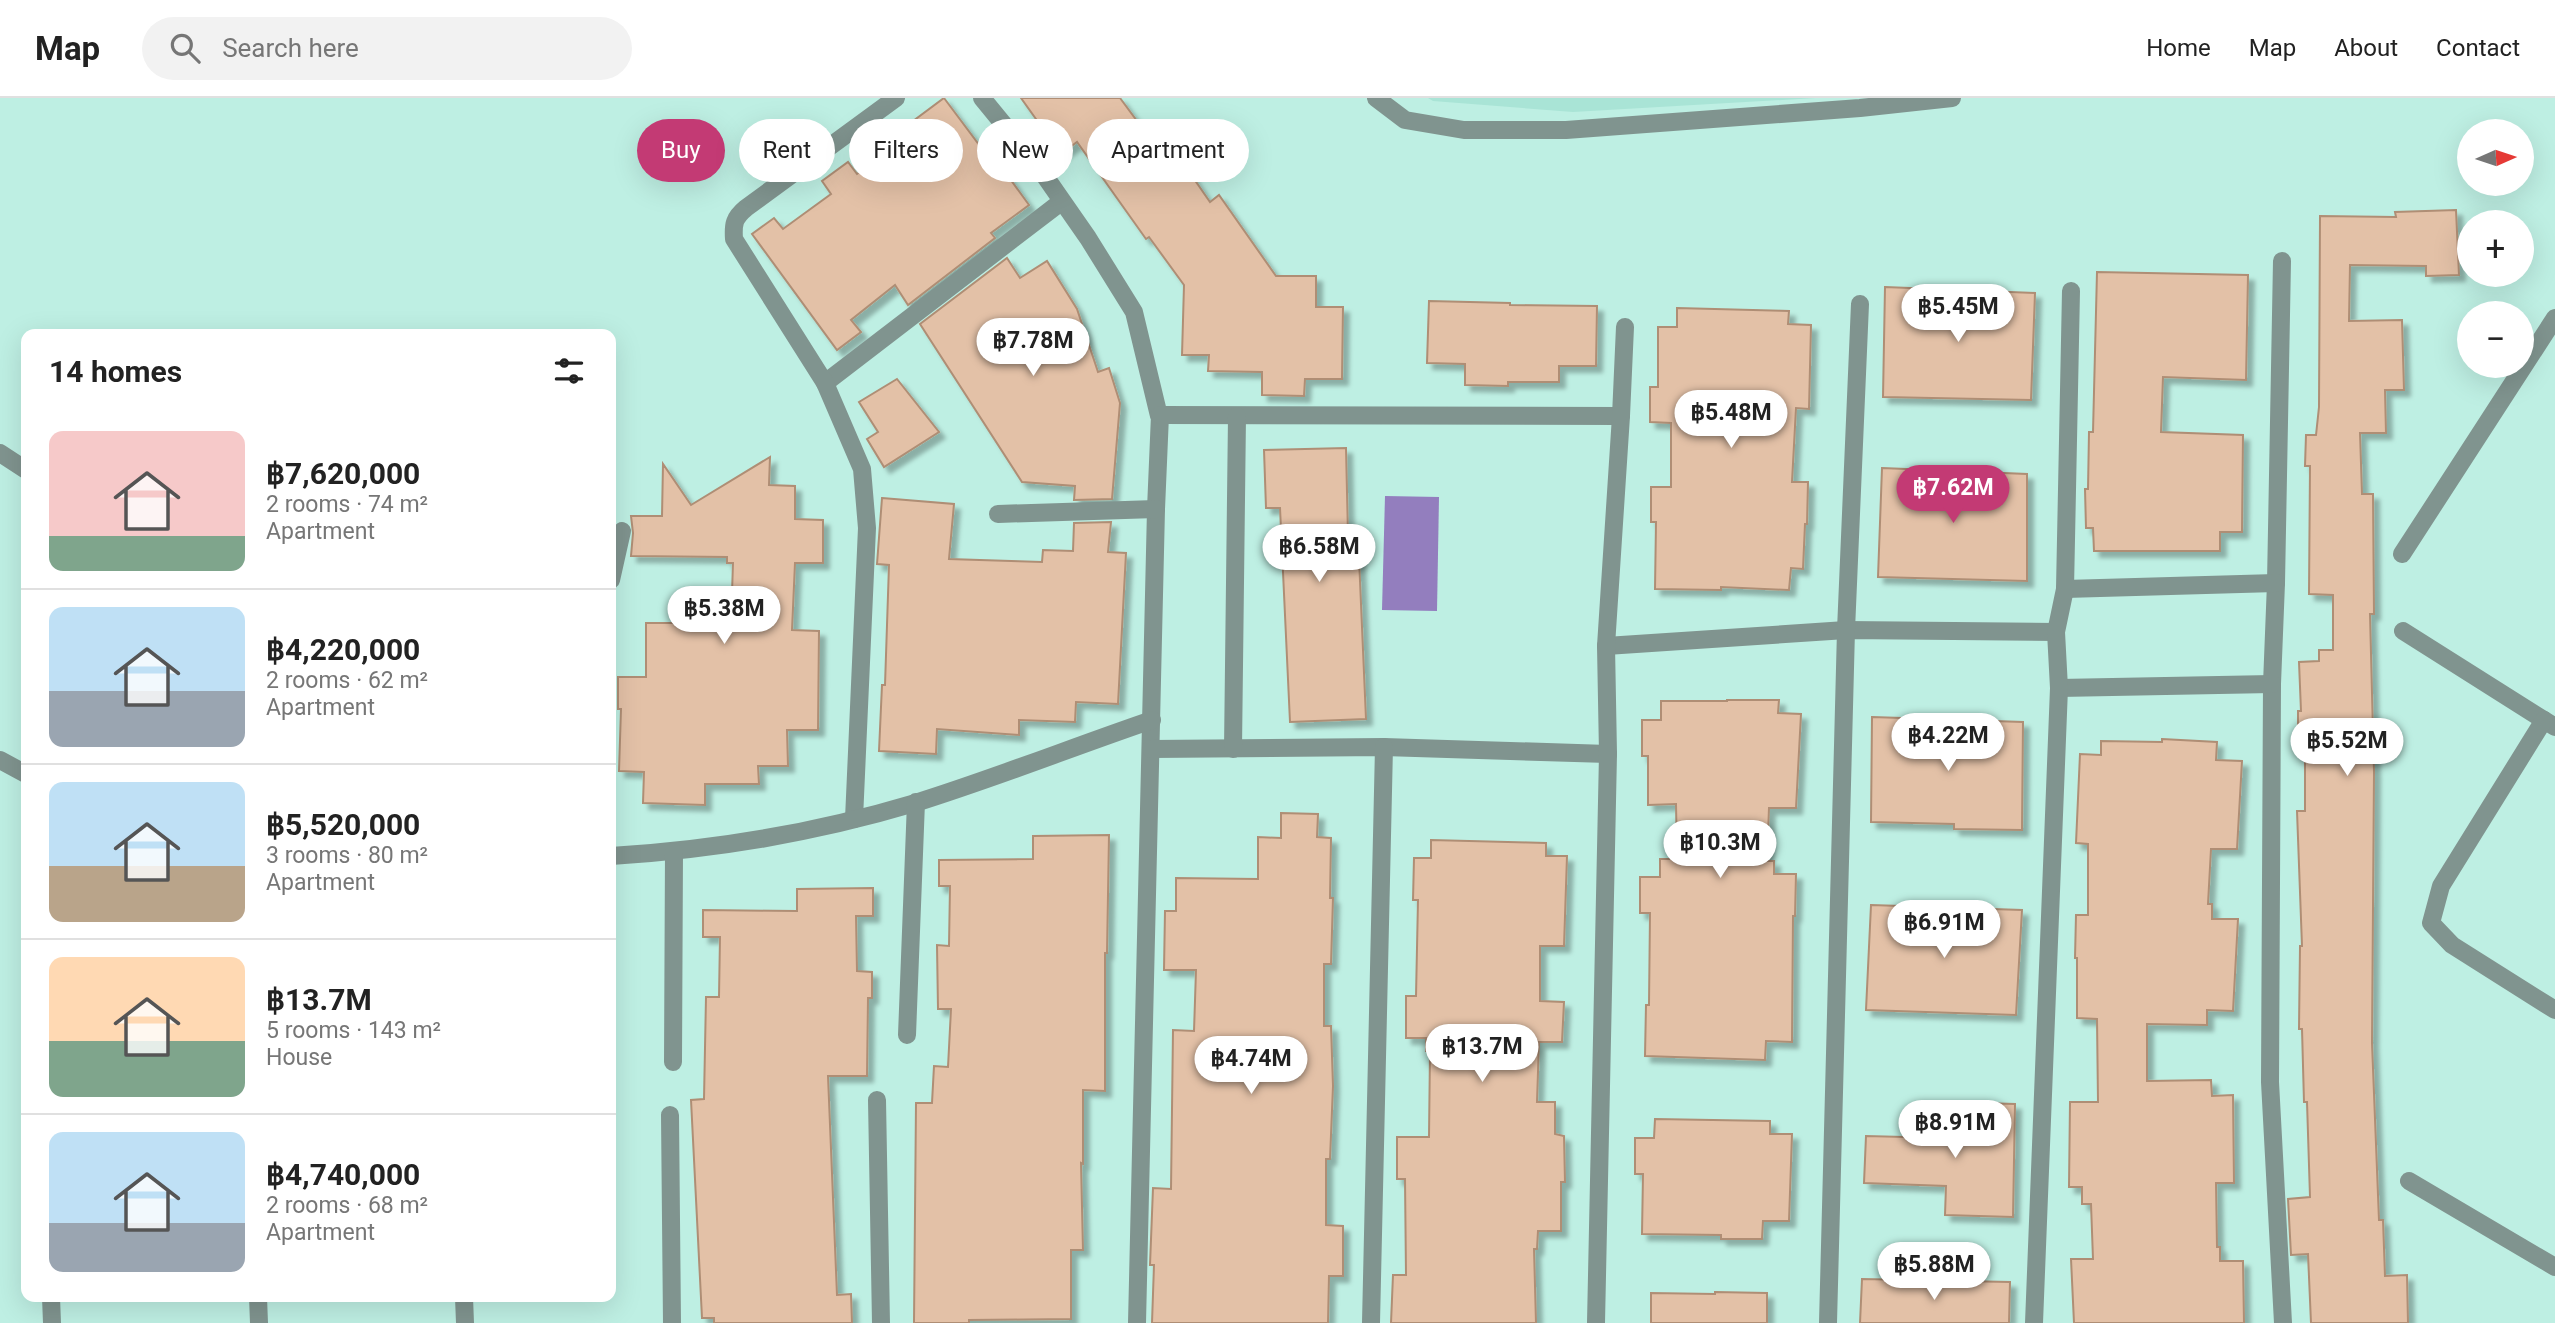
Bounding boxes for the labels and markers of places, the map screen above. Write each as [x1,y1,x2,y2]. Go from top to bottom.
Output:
pin: ฿5.45M [1901,285,2015,344]
pin: ฿7.78M [976,318,1090,378]
pin: ฿5.48M [1674,390,1788,450]
pin: ฿7.62M [1896,466,2010,525]
pin: ฿6.58M [1262,524,1376,584]
pin: ฿5.38M [667,587,781,646]
pin: ฿4.22M [1891,714,2005,773]
pin: ฿5.52M [2290,718,2404,778]
pin: ฿10.3M [1663,820,1777,880]
pin: ฿6.91M [1887,900,2001,960]
pin: ฿13.7M [1425,1024,1539,1084]
pin: ฿4.74M [1194,1037,1308,1096]
pin: ฿8.91M [1898,1100,2012,1160]
pin: ฿5.88M [1877,1242,1991,1302]

